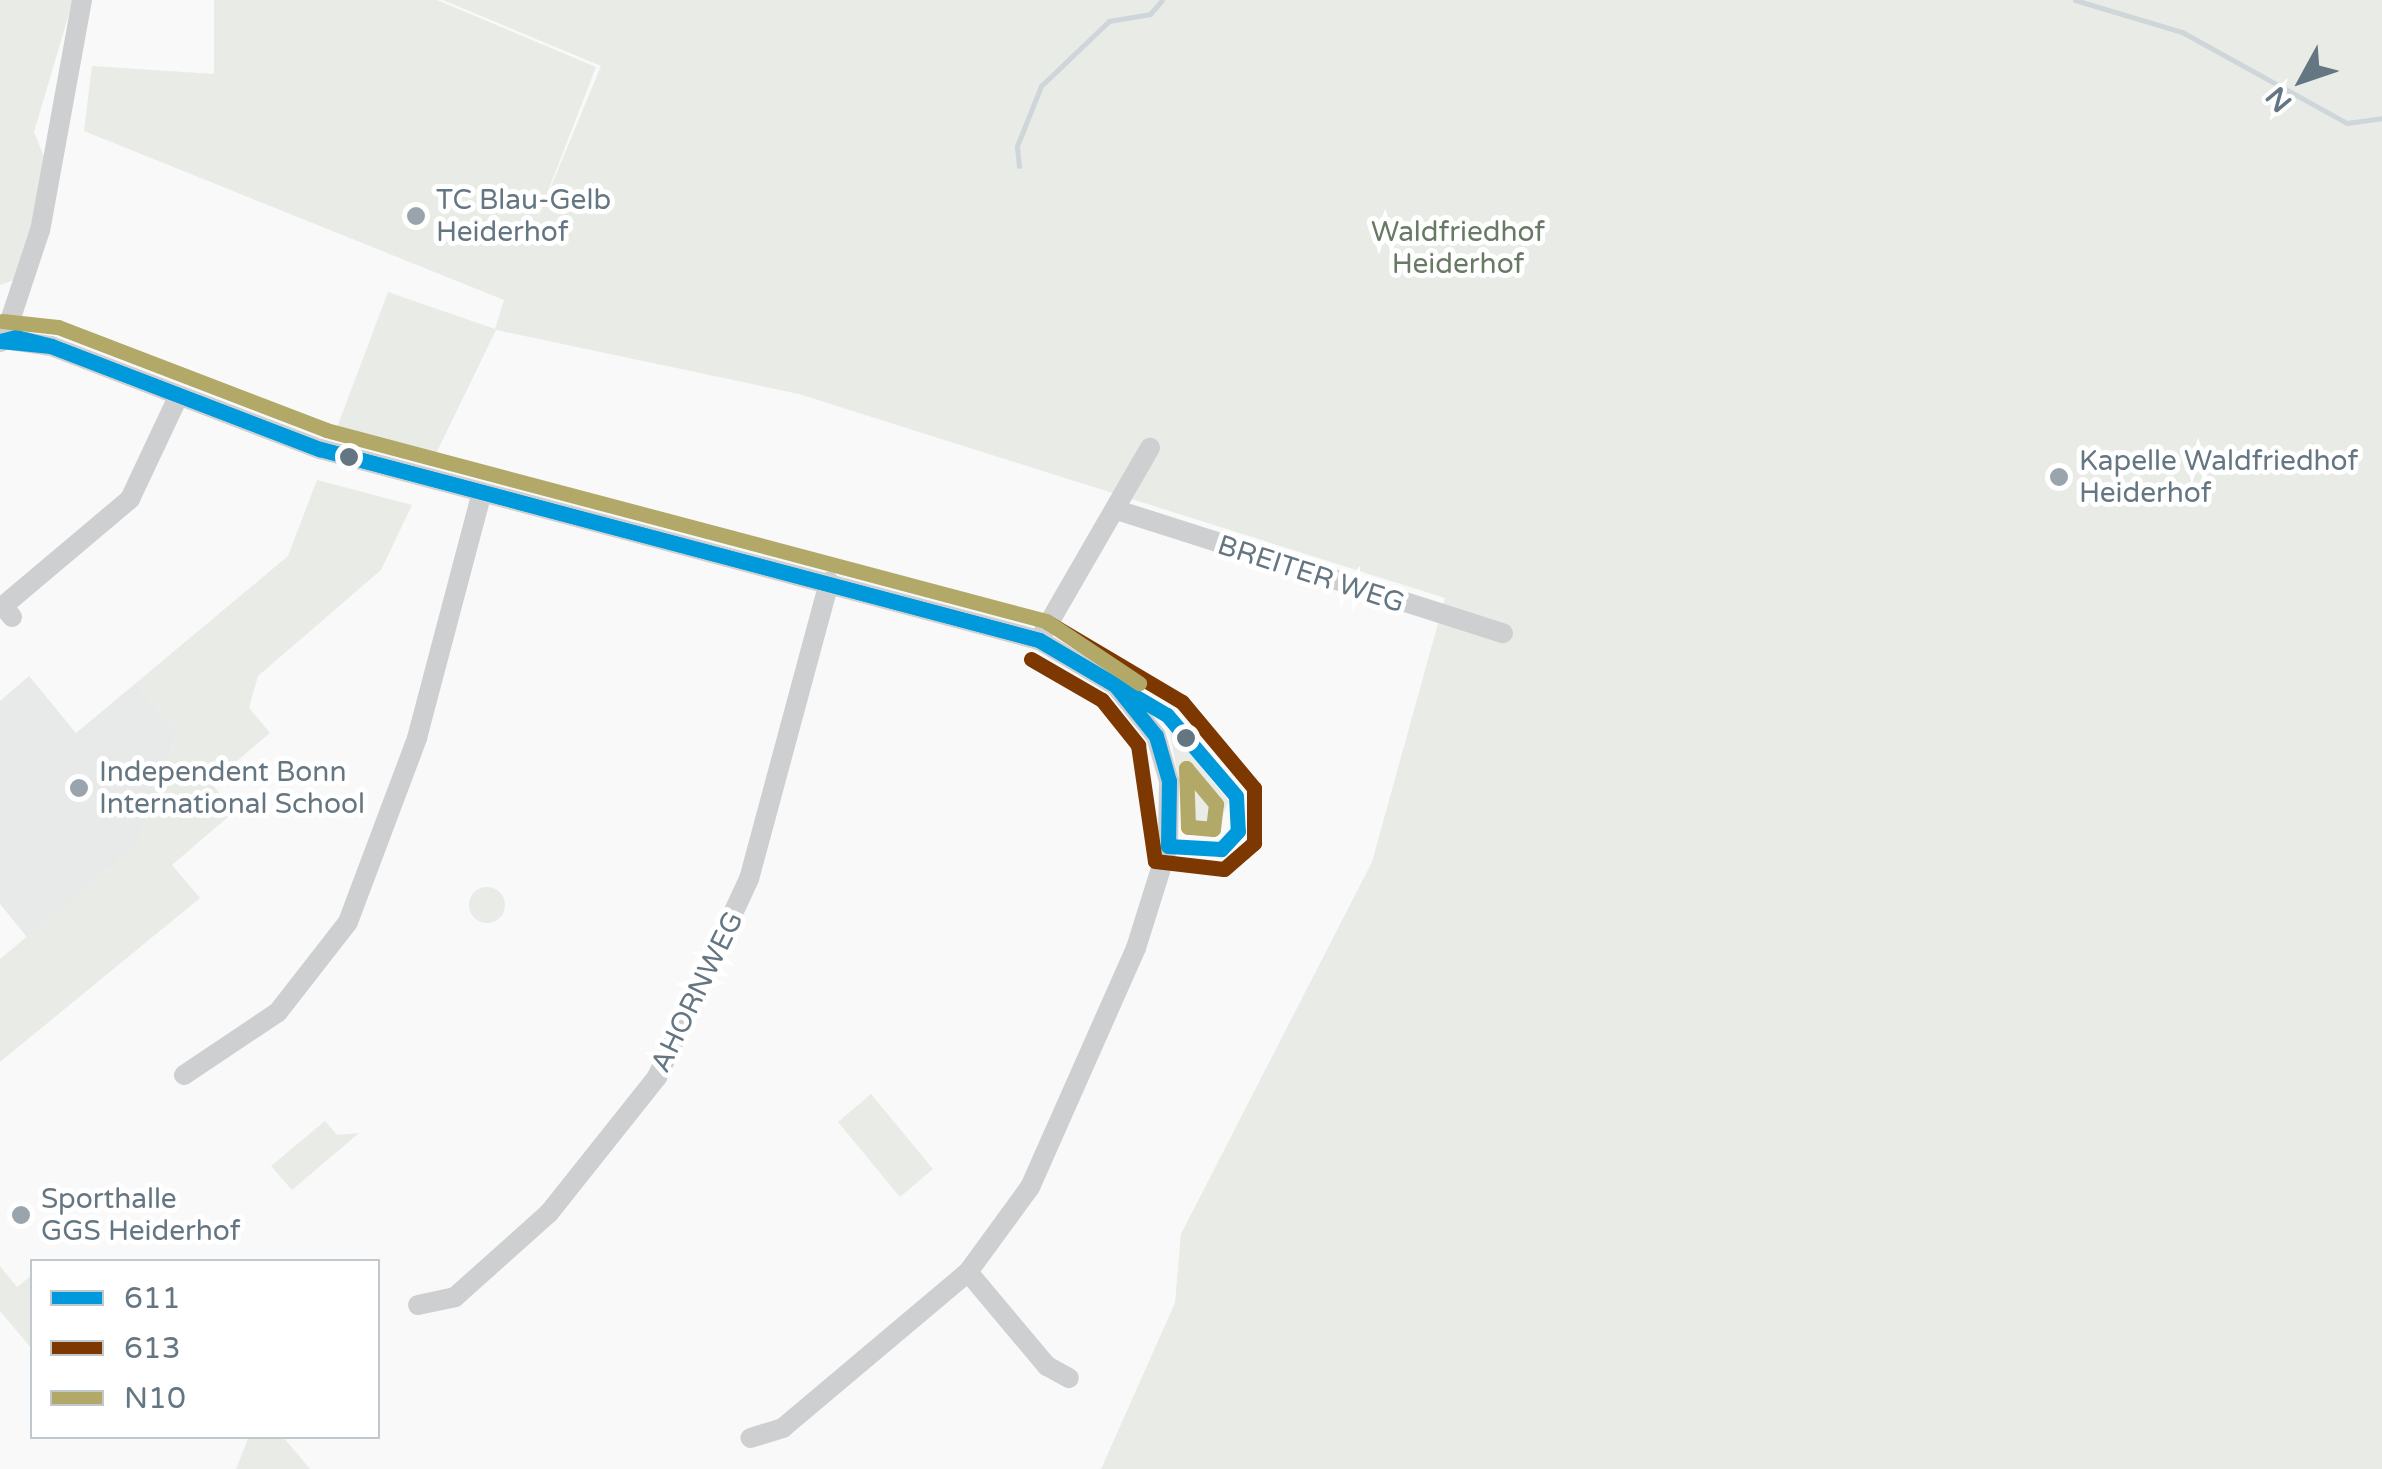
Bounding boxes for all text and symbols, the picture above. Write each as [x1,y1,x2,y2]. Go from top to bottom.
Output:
north arrow [2252,30,2352,130]
text: N [2259,80,2299,119]
place label: TC Blau-Gelb Heiderhof [436,183,611,249]
marker: TC Blau-Gelb Heiderhof [405,205,427,227]
park label: Waldfriedhof Heiderhof [1371,215,1545,281]
place label: Kapelle Waldfriedhof Heiderhof [2079,444,2358,510]
unlabelled marker [339,447,359,467]
marker: Kapelle Waldfriedhof Heiderhof [2048,466,2070,488]
street label: BREITER WEG [1213,528,1409,620]
unlabelled marker [1176,728,1196,748]
place label: Independent Bonn International School [99,755,365,821]
marker: Independent Bonn International School [68,777,90,799]
street label: AHORNWEG [644,906,750,1078]
place label: Sporthalle GGS Heiderhof [41,1182,240,1248]
marker: Sporthalle GGS Heiderhof [10,1204,32,1226]
legend [30,1259,380,1439]
text: 611 [124,1280,181,1317]
text: 613 [124,1330,181,1367]
text: N10 [124,1380,186,1417]

